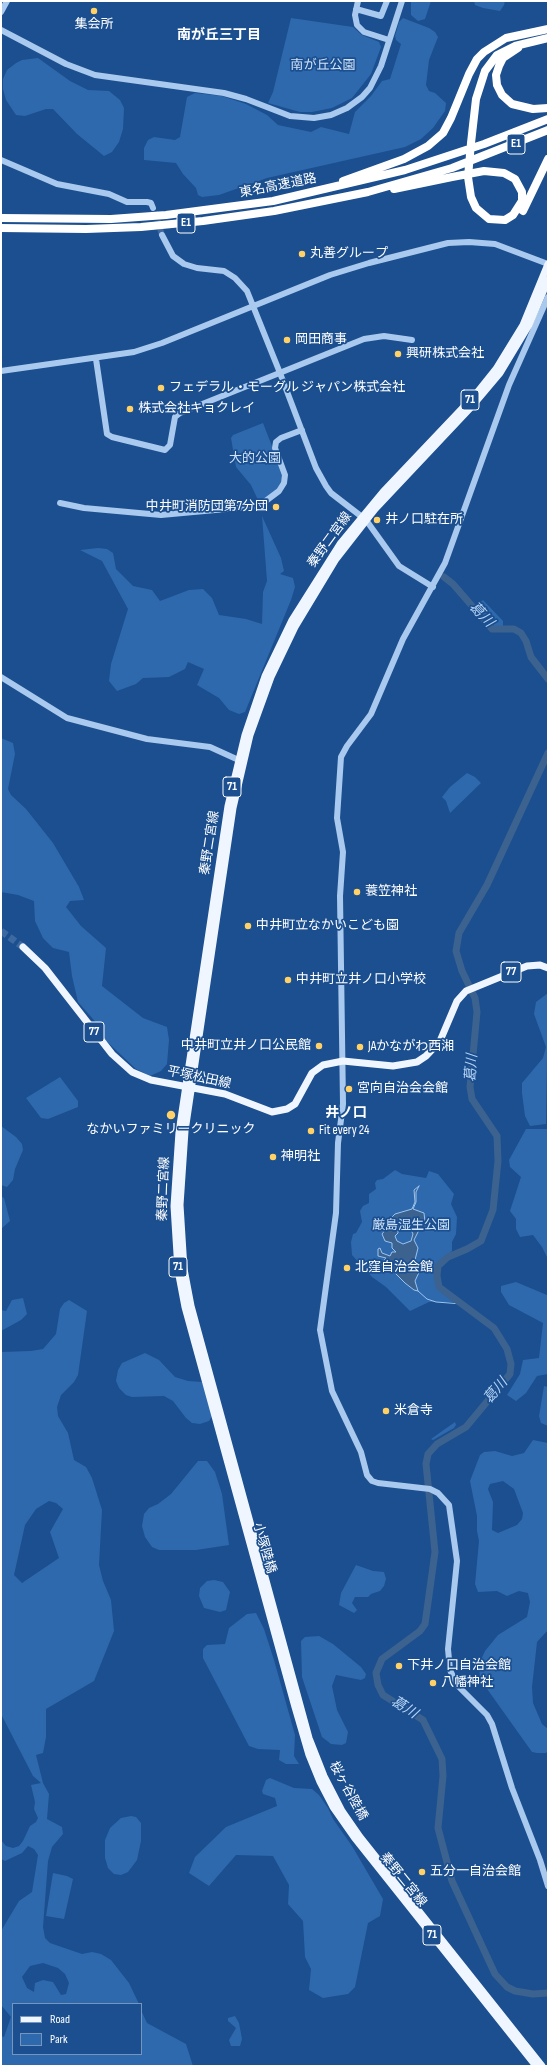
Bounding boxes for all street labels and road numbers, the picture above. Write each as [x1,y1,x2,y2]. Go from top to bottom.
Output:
road number: E1 [507,134,525,154]
street label: 東名高速道路 [238,171,318,201]
road number: E1 [177,213,195,233]
road number: 71 [461,390,479,410]
street label: 秦野二宮線 [305,509,355,571]
road number: 71 [223,777,241,797]
street label: 秦野二宮線 [197,810,223,876]
road number: 77 [501,962,521,982]
road number: 77 [84,1022,104,1042]
street label: 平塚松田線 [166,1064,232,1092]
street label: 秦野二宮線 [155,1156,173,1222]
road number: 71 [169,1257,187,1277]
street label: 小塚陸橋 [249,1521,279,1575]
street label: 桜ヶ谷陸橋 [325,1759,371,1823]
street label: 秦野二宮線 [376,1850,430,1910]
road number: 71 [423,1925,441,1945]

